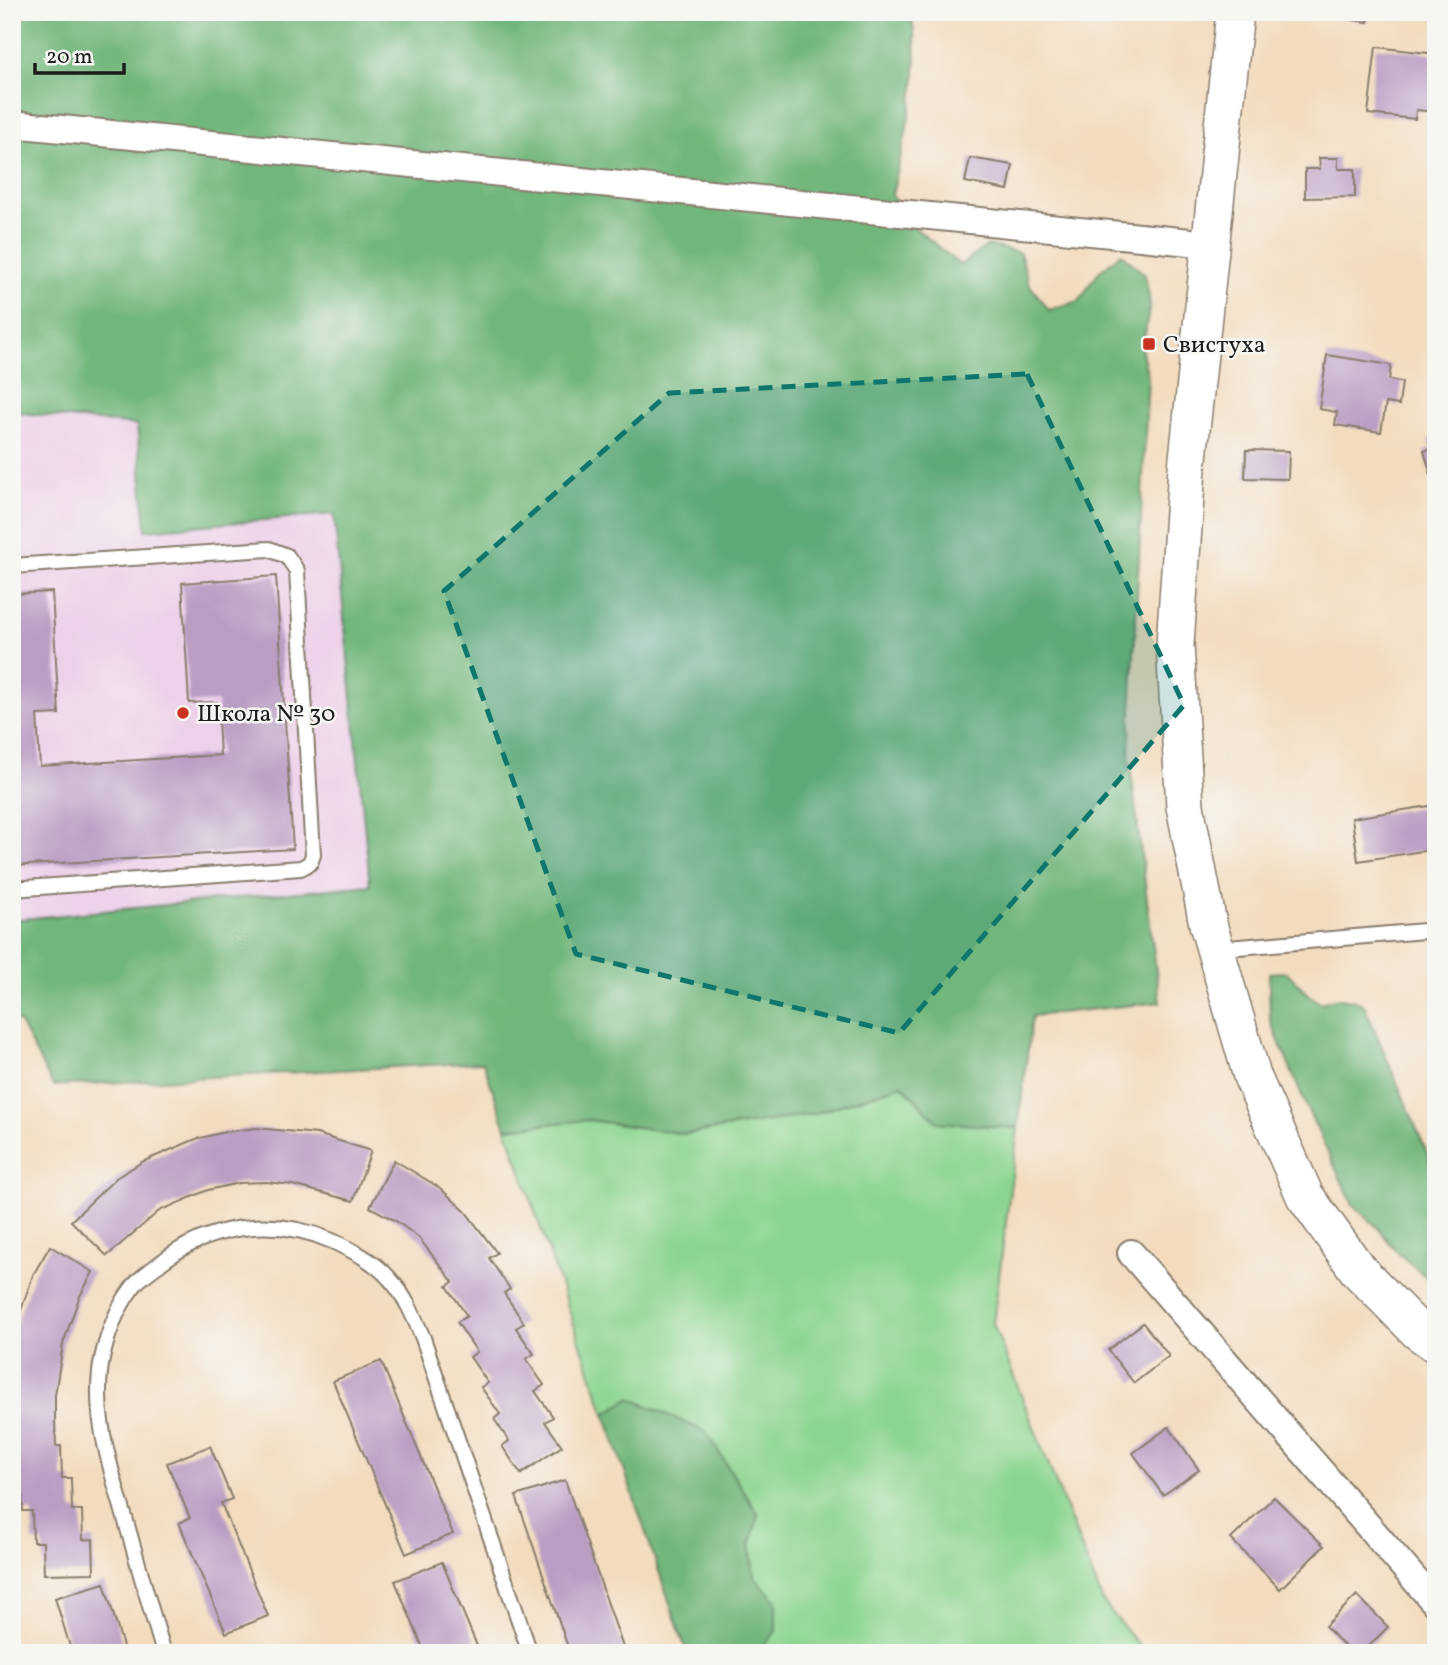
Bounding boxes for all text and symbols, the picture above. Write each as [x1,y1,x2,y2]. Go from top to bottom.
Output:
scale bar [35,32,124,76]
text: 20 m [46,43,92,72]
place label: Свистуха [1163,329,1266,363]
marker: Свистуха [1141,336,1157,352]
place label: Школа № 30 [197,698,335,732]
marker: Школа № 30 [175,705,191,721]

